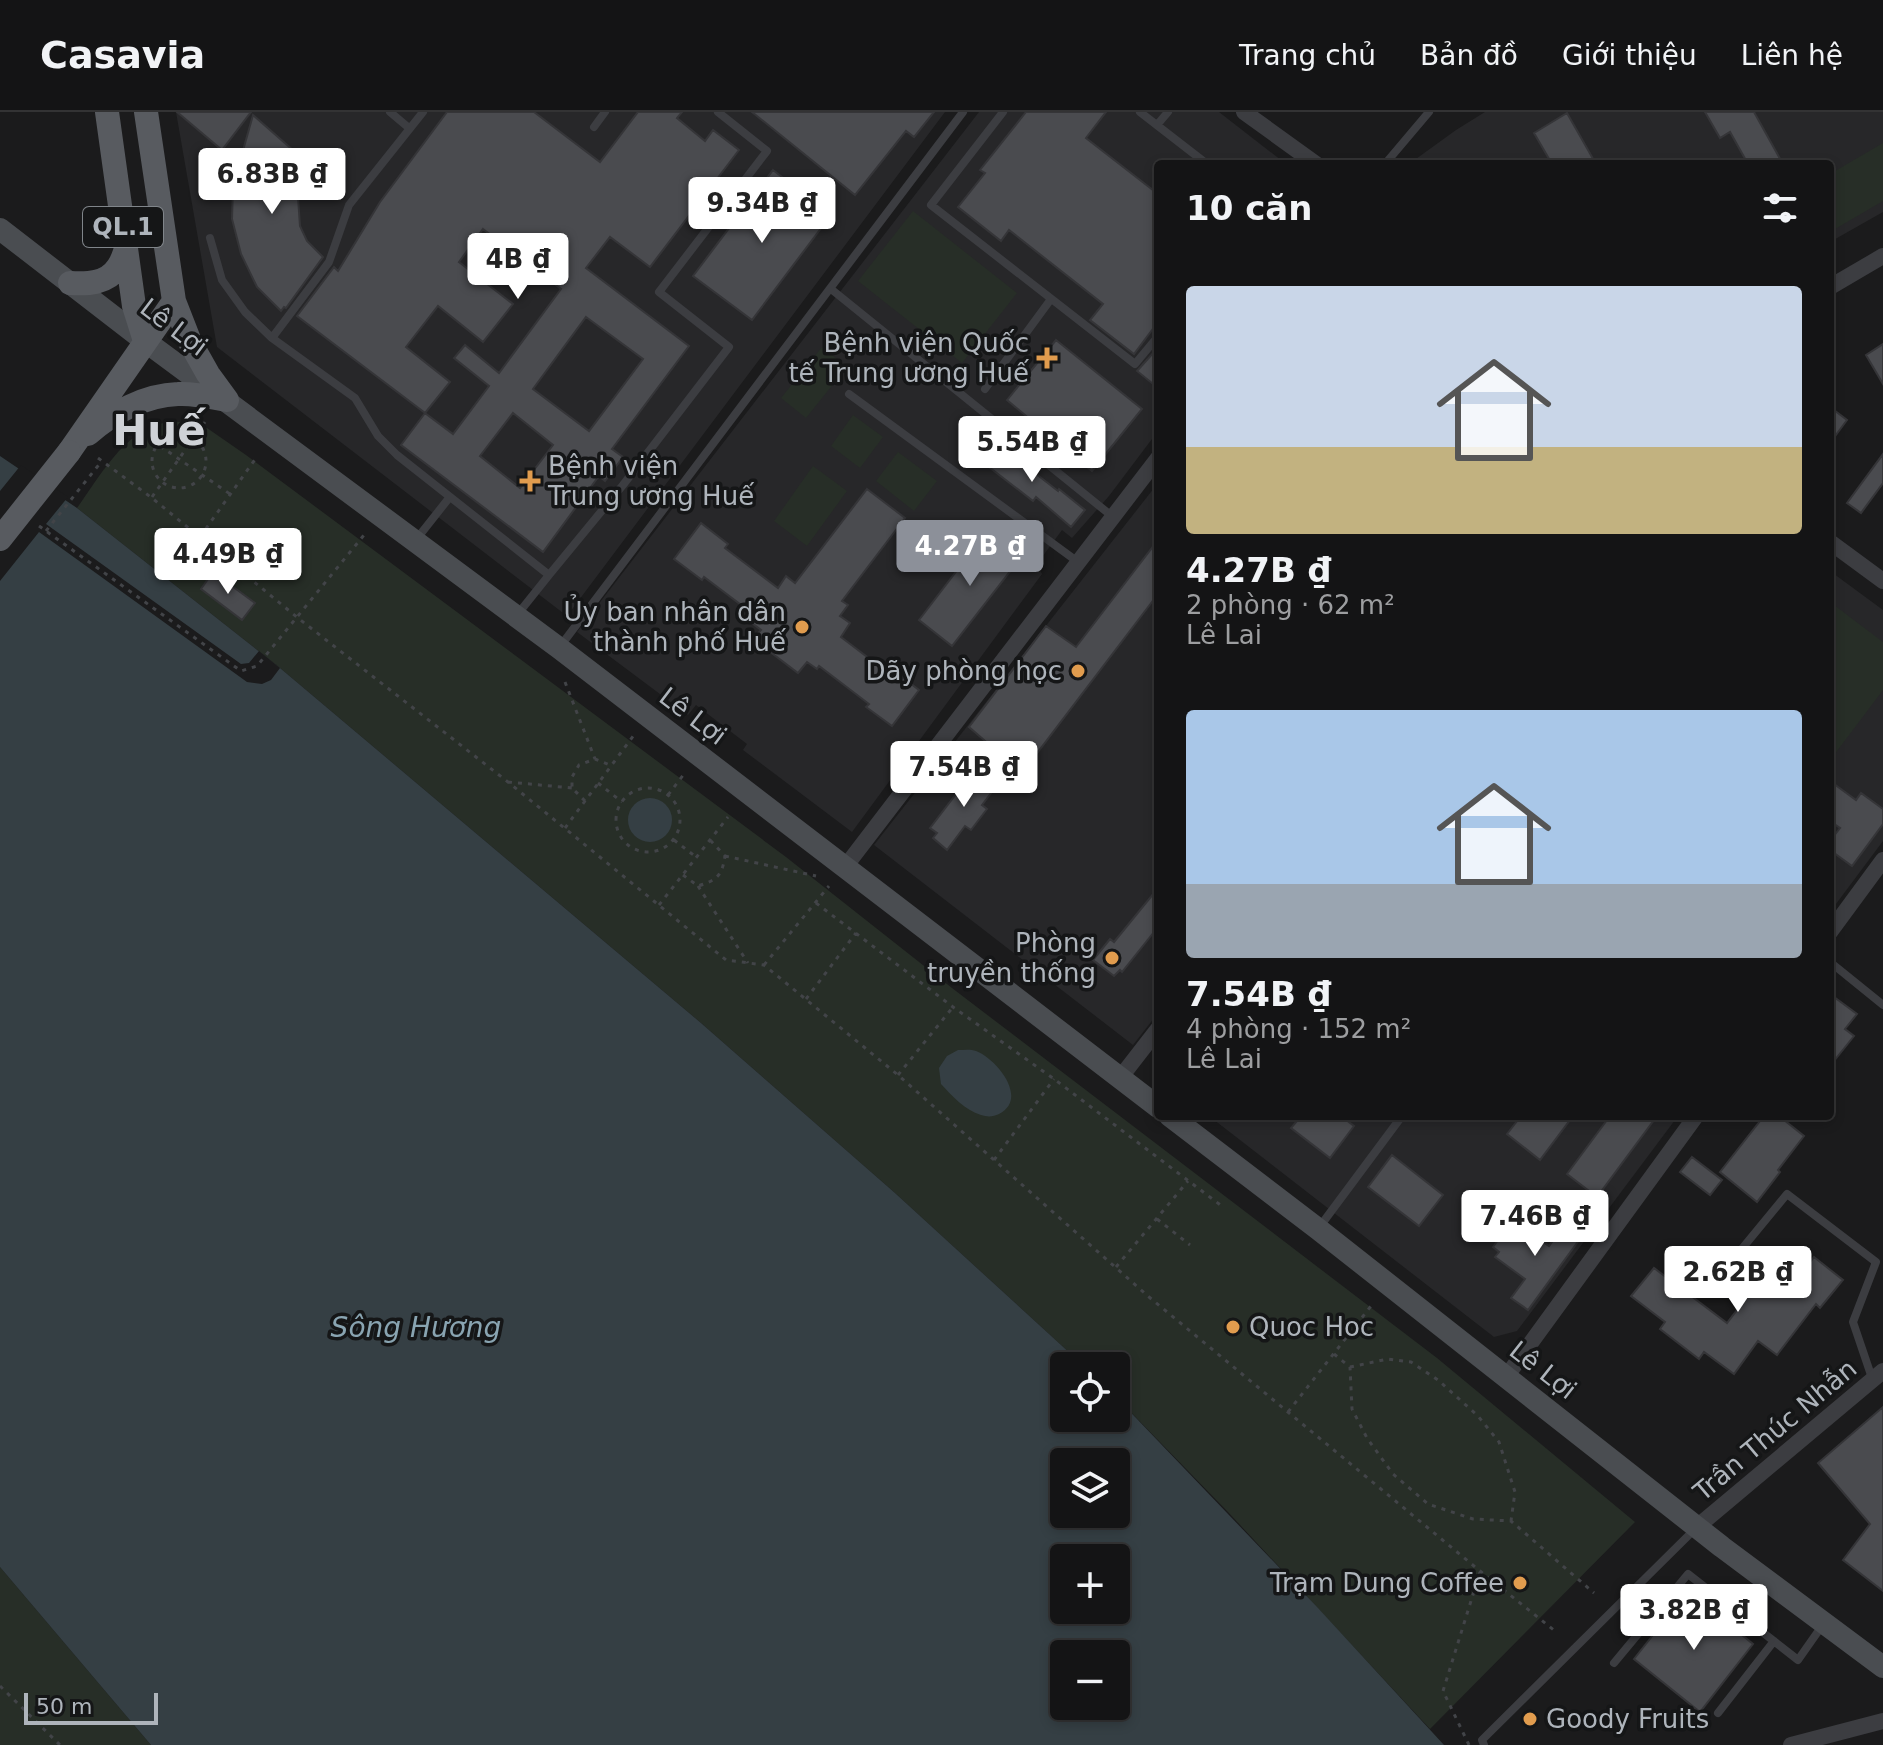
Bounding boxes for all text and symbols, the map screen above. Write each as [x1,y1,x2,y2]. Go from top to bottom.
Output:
text: Casavia [40,33,205,77]
text: Trang chủ [1239,39,1376,72]
text: Bản đồ [1420,39,1518,72]
text: Giới thiệu [1562,39,1697,72]
text: Liên hệ [1741,39,1843,72]
pin: 6.83B ₫ [198,148,346,216]
text: 6.83B ₫ [216,159,328,189]
pin: 9.34B ₫ [688,177,836,245]
icon: filters [1758,186,1802,230]
text: 9.34B ₫ [706,188,818,218]
text: 10 căn [1186,188,1312,228]
road number: QL.1 [83,207,163,247]
pin: 4B ₫ [471,233,565,301]
text: 4B ₫ [485,244,551,274]
street label: Lê Lợi [135,292,213,362]
place label: Bệnh viện Quốc tế Trung ương Huế [788,328,1029,388]
icon: home [1422,338,1566,482]
marker: Bệnh viện Quốc tế Trung ương Huế [1036,347,1058,369]
district label: Huế [112,406,206,455]
pin: 5.54B ₫ [958,416,1106,484]
text: 5.54B ₫ [976,427,1088,457]
place label: Bệnh viện Trung ương Huế [547,451,754,511]
marker: Bệnh viện Trung ương Huế [519,470,541,492]
pin: 4.27B ₫ [896,520,1044,588]
pin: 4.49B ₫ [154,528,302,596]
text: 4.27B ₫ [914,531,1026,561]
text: 4.49B ₫ [172,539,284,569]
text: 4.27B ₫ [1186,550,1331,590]
text: 2 phòng · 62 m² [1186,590,1395,620]
place label: Ủy ban nhân dân thành phố Huế [564,594,786,657]
marker: Ủy ban nhân dân thành phố Huế [793,618,811,636]
text: Lê Lai [1186,620,1262,650]
place label: Dãy phòng học [866,656,1062,686]
marker: Dãy phòng học [1069,662,1087,680]
street label: Lê Lợi [654,681,732,751]
pin: 7.54B ₫ [890,741,1038,809]
text: 7.54B ₫ [908,752,1020,782]
icon: home [1422,762,1566,906]
place label: Phòng truyền thống [927,928,1096,988]
marker: Phòng truyền thống [1103,949,1121,967]
text: 7.54B ₫ [1186,974,1331,1014]
text: 4 phòng · 152 m² [1186,1014,1411,1044]
text: Lê Lai [1186,1044,1262,1074]
pin: 7.46B ₫ [1461,1190,1609,1258]
text: 7.46B ₫ [1479,1201,1591,1231]
pin: 2.62B ₫ [1664,1246,1812,1314]
text: 2.62B ₫ [1682,1257,1794,1287]
water label: Sông Hương [331,1311,501,1344]
place label: Quoc Hoc [1249,1312,1374,1342]
marker: Quoc Hoc [1224,1318,1242,1336]
street label: Lê Lợi [1504,1335,1582,1405]
map controls [1050,1352,1130,1720]
button: locate [1050,1352,1130,1432]
street label: Trần Thúc Nhẫn [1687,1353,1862,1507]
button: layers [1050,1448,1130,1528]
button: + [1050,1544,1130,1624]
place label: Trạm Dung Coffee [1269,1568,1504,1598]
marker: Trạm Dung Coffee [1511,1574,1529,1592]
pin: 3.82B ₫ [1620,1584,1768,1652]
text: 3.82B ₫ [1638,1595,1750,1625]
button: − [1050,1640,1130,1720]
scale bar [24,1689,158,1725]
text: 50 m [36,1694,92,1719]
place label: Goody Fruits [1546,1704,1709,1734]
marker: Goody Fruits [1521,1710,1539,1728]

